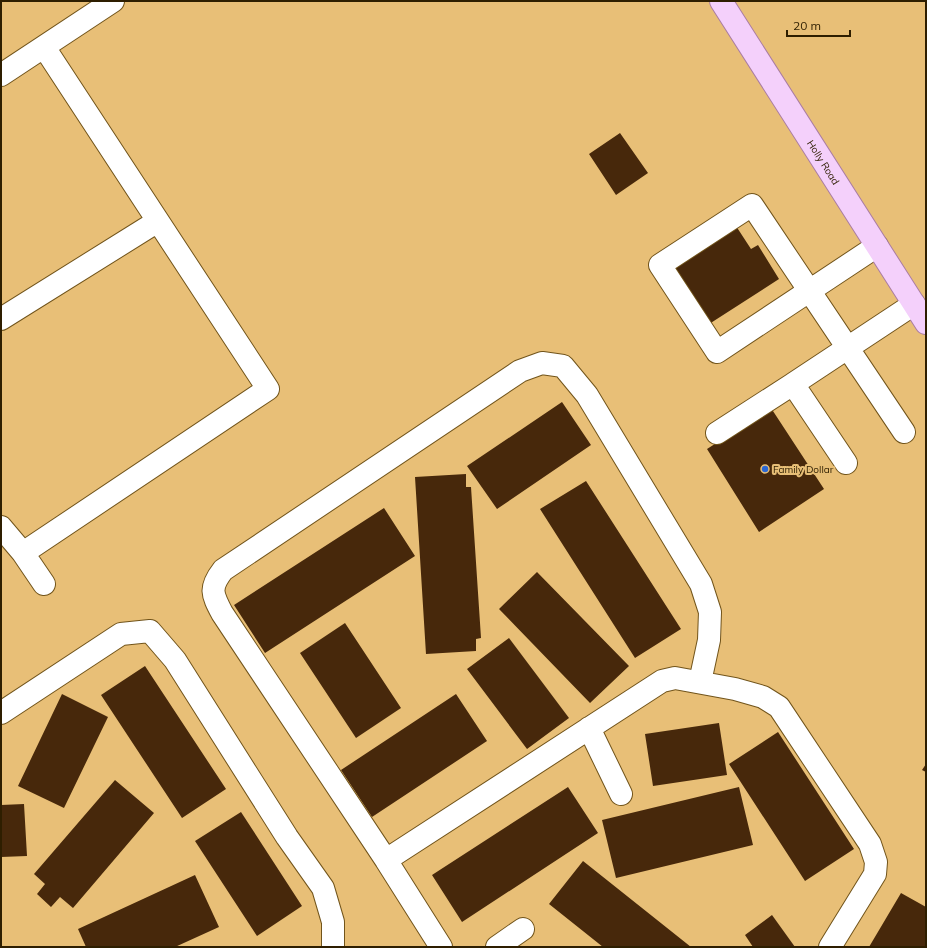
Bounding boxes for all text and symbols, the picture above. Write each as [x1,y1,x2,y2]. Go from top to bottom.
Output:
scale bar [787,12,850,38]
text: 20 m [793,18,821,33]
street label: Holly Road [804,138,842,187]
place label: Family Dollar [773,463,834,476]
marker: Family Dollar [760,464,770,474]

